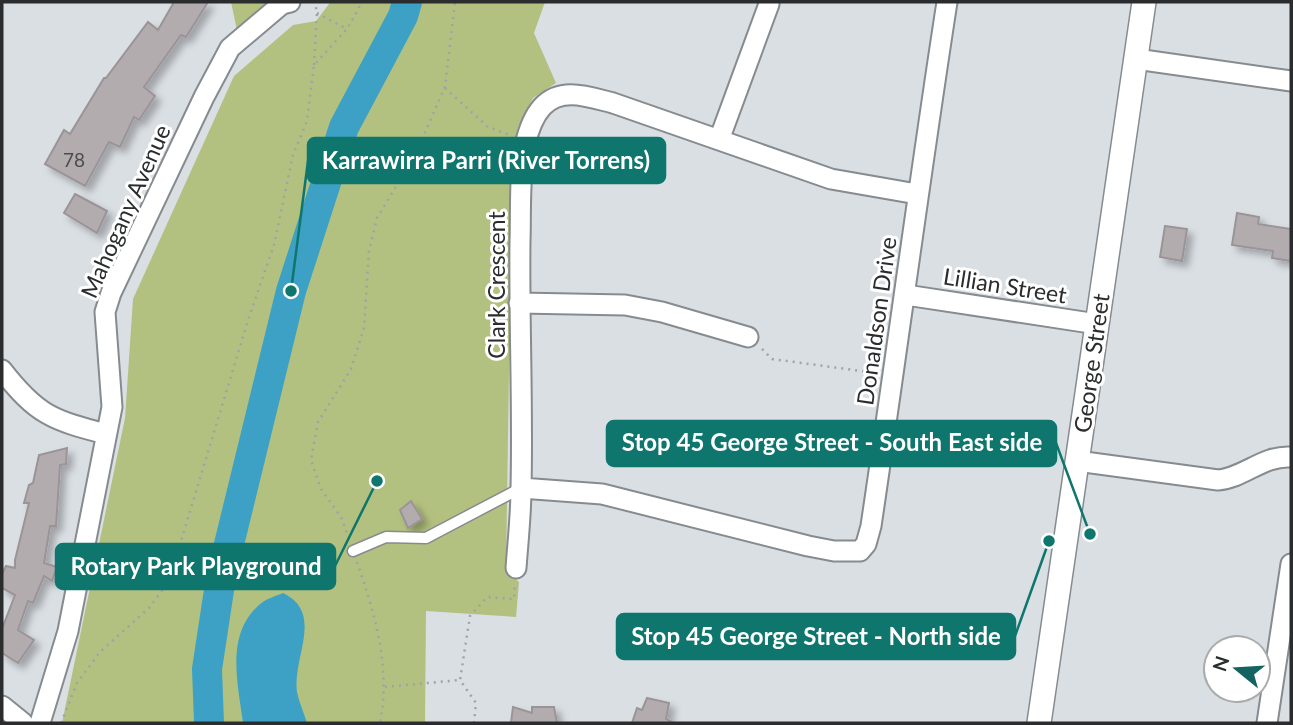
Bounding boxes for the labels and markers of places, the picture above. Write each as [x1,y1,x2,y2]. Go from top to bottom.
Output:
callout: Karrawirra Parri (River Torrens) [308,138,665,183]
callout: Stop 45 George Street - South East side [607,421,1056,466]
callout: Rotary Park Playground [56,544,335,589]
callout: Stop 45 George Street - North side [617,614,1015,659]

